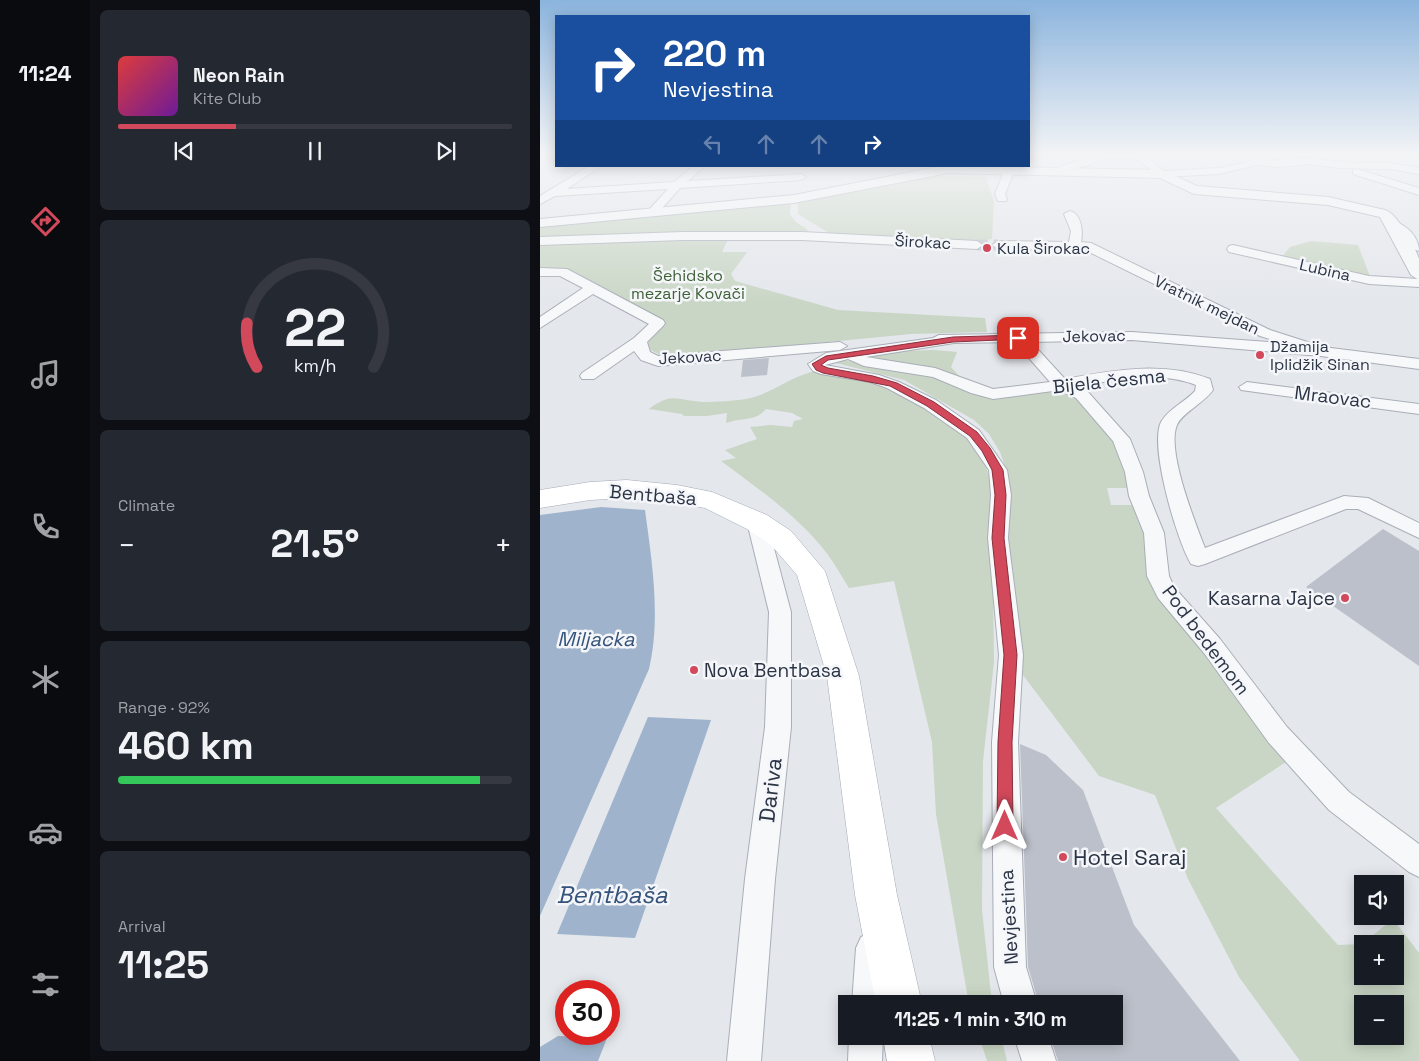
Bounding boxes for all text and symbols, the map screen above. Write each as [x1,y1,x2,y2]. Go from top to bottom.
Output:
text: 220 m [663,32,766,76]
icon: right [580,35,645,100]
text: 11:24 [18,59,72,87]
text: Neon Rain [193,63,285,88]
text: Nevjestina [663,75,774,103]
text: Kite Club [193,88,262,109]
icon: left [699,130,727,158]
icon: ahead [752,130,780,158]
icon: ahead [805,130,833,158]
icon: right [858,130,886,158]
icon: previous [170,137,198,165]
icon: pause [301,137,329,165]
icon: next [432,137,460,165]
icon: directions [28,204,63,239]
street label: Širokac [894,230,952,254]
place label: Kula Širokac [997,238,1090,259]
marker: Kula Širokac [981,242,993,254]
street label: Lubina [1297,254,1353,286]
park label: Šehidsko mezarje Kovači [631,265,745,304]
street label: Vratnik mejdan [1151,270,1263,340]
text: 22 [284,295,346,361]
pin [997,317,1039,359]
icon: arrive [1004,324,1032,352]
street label: Jekovac [1062,325,1126,347]
place label: Džamija Iplidžik Sinan [1270,336,1370,375]
street label: Jekovac [658,345,722,369]
marker: Džamija Iplidžik Sinan [1254,349,1266,361]
text: km/h [294,354,336,377]
icon: music [28,357,63,392]
street label: Bijela česma [1051,363,1167,399]
street label: Mraovac [1293,380,1373,414]
street label: Bentbaša [608,479,698,511]
text: Climate [118,495,175,516]
icon: phone [28,509,63,544]
text: 21.5° [271,520,359,568]
text: − [118,527,135,563]
text: + [495,527,512,563]
street label: Pod bedemom [1156,580,1256,700]
place label: Kasarna Jajce [1208,586,1335,611]
marker: Kasarna Jajce [1339,592,1351,604]
water label: Miljacka [557,626,635,652]
place label: Nova Bentbasa [704,658,842,683]
icon: climate [28,662,63,697]
marker: Nova Bentbasa [688,664,700,676]
text: Range · 92% [118,697,210,718]
text: 460 km [118,722,254,770]
street label: Dariva [752,756,788,824]
position arrow [978,799,1030,851]
icon: car [28,815,63,850]
place label: Hotel Saraj [1073,843,1187,871]
marker: Hotel Saraj [1057,851,1069,863]
street label: Nevjestina [994,869,1024,965]
map controls [1354,875,1404,1045]
button: sound [1354,875,1404,925]
water label: Bentbaša [557,879,668,910]
text: Arrival [118,916,166,937]
button: + [1354,935,1404,985]
text: 11:25 [118,941,209,989]
icon: filters [28,967,63,1002]
speed limit sign: 30 [555,980,620,1045]
button: − [1354,995,1404,1045]
text: 11:25 · 1 min · 310 m [894,1007,1067,1032]

